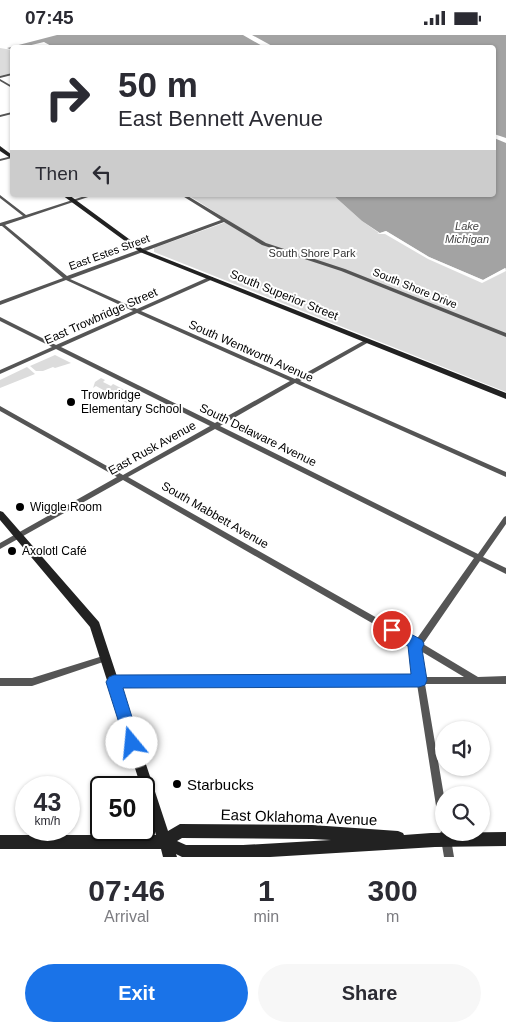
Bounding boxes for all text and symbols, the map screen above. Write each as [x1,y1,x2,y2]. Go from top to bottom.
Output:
text: 07:45 [25,7,74,28]
icon: right [35,65,100,130]
text: 50 m [118,65,198,104]
text: East Bennett Avenue [118,106,323,131]
icon: left [88,160,116,188]
text: Then [35,163,78,184]
water label: Lake Michigan [445,220,489,245]
street label: East Estes Street [67,232,151,272]
park label: South Shore Park [269,247,356,259]
street label: South Shore Drive [371,266,459,310]
street label: South Superior Street [228,267,341,323]
street label: East Trowbridge Street [42,285,160,347]
street label: South Wentworth Avenue [186,317,316,385]
place label: Trowbridge Elementary School [81,388,182,416]
marker: Trowbridge Elementary School [65,396,77,408]
street label: South Delaware Avenue [197,401,319,470]
street label: East Rusk Avenue [106,418,198,478]
street label: South Mabbett Avenue [159,479,271,552]
place label: Wiggle Room [30,500,102,514]
marker: Wiggle Room [14,501,26,513]
place label: Axolotl Café [22,544,87,558]
marker: Axolotl Café [6,545,18,557]
pin [371,609,413,651]
icon: arrive [378,616,406,644]
position arrow [105,716,157,768]
map controls [435,721,490,841]
button: sound [435,721,490,776]
speed limit sign: 50 [90,776,155,841]
place label: Starbucks [187,776,254,793]
marker: Starbucks [171,778,183,790]
button: search [435,786,490,841]
text: 43 [34,788,61,816]
street label: East Oklahoma Avenue [221,806,377,828]
text: km/h [34,814,61,828]
text: 07:46 [88,874,165,907]
text: 1 [258,874,275,907]
text: 300 [368,874,418,907]
text: Arrival [104,908,149,925]
text: min [253,908,279,925]
text: m [386,908,399,925]
button: Exit [25,964,248,1022]
button: Share [258,964,481,1022]

